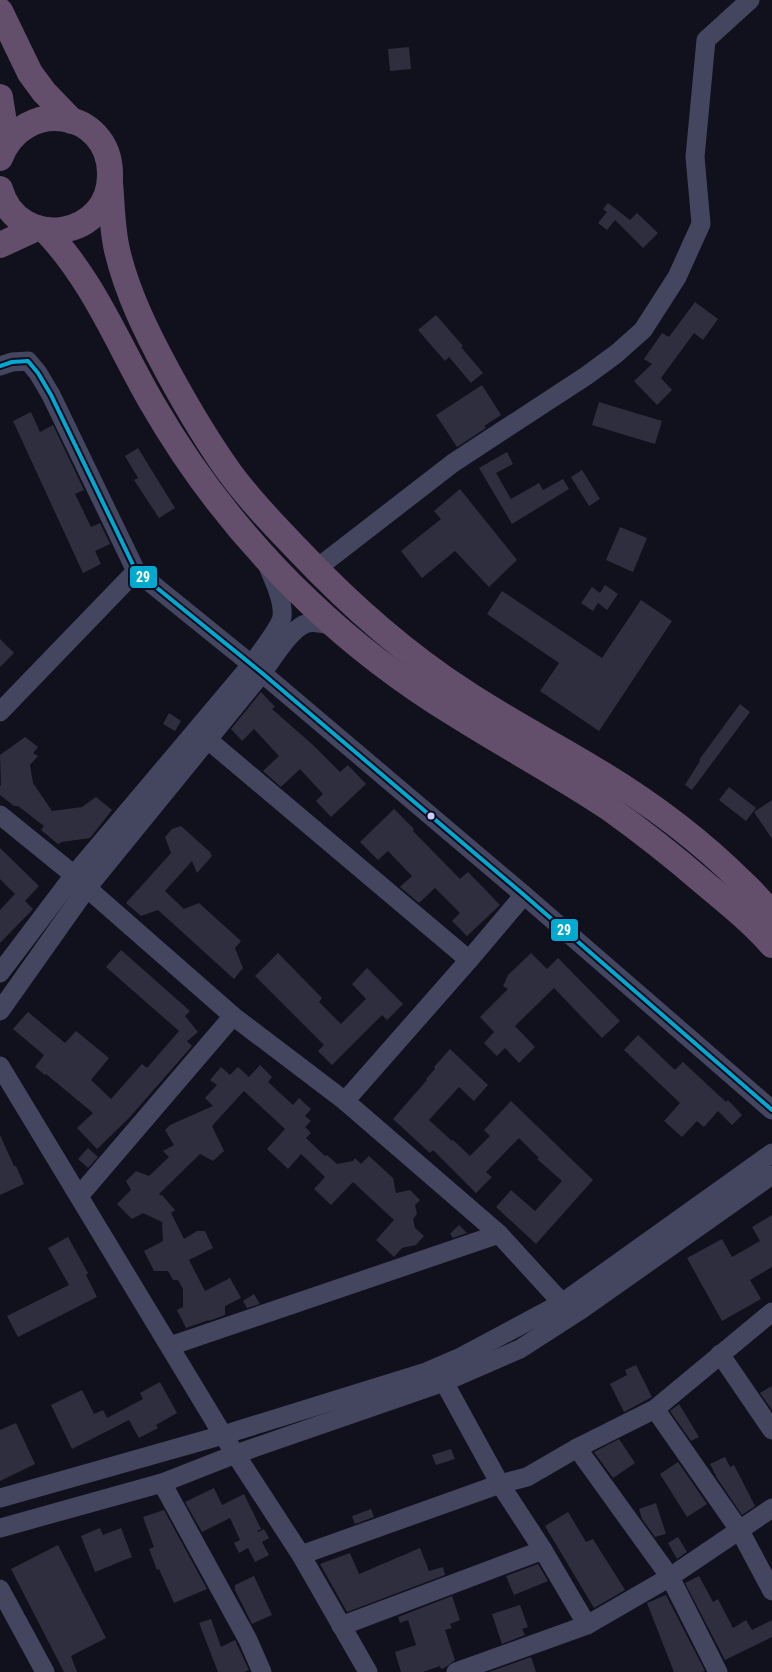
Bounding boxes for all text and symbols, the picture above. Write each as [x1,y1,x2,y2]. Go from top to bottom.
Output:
line badge: 29 [129,565,158,589]
text: 29 [136,569,150,585]
unlabelled marker [426,811,436,821]
line badge: 29 [550,918,579,942]
text: 29 [557,922,571,938]

